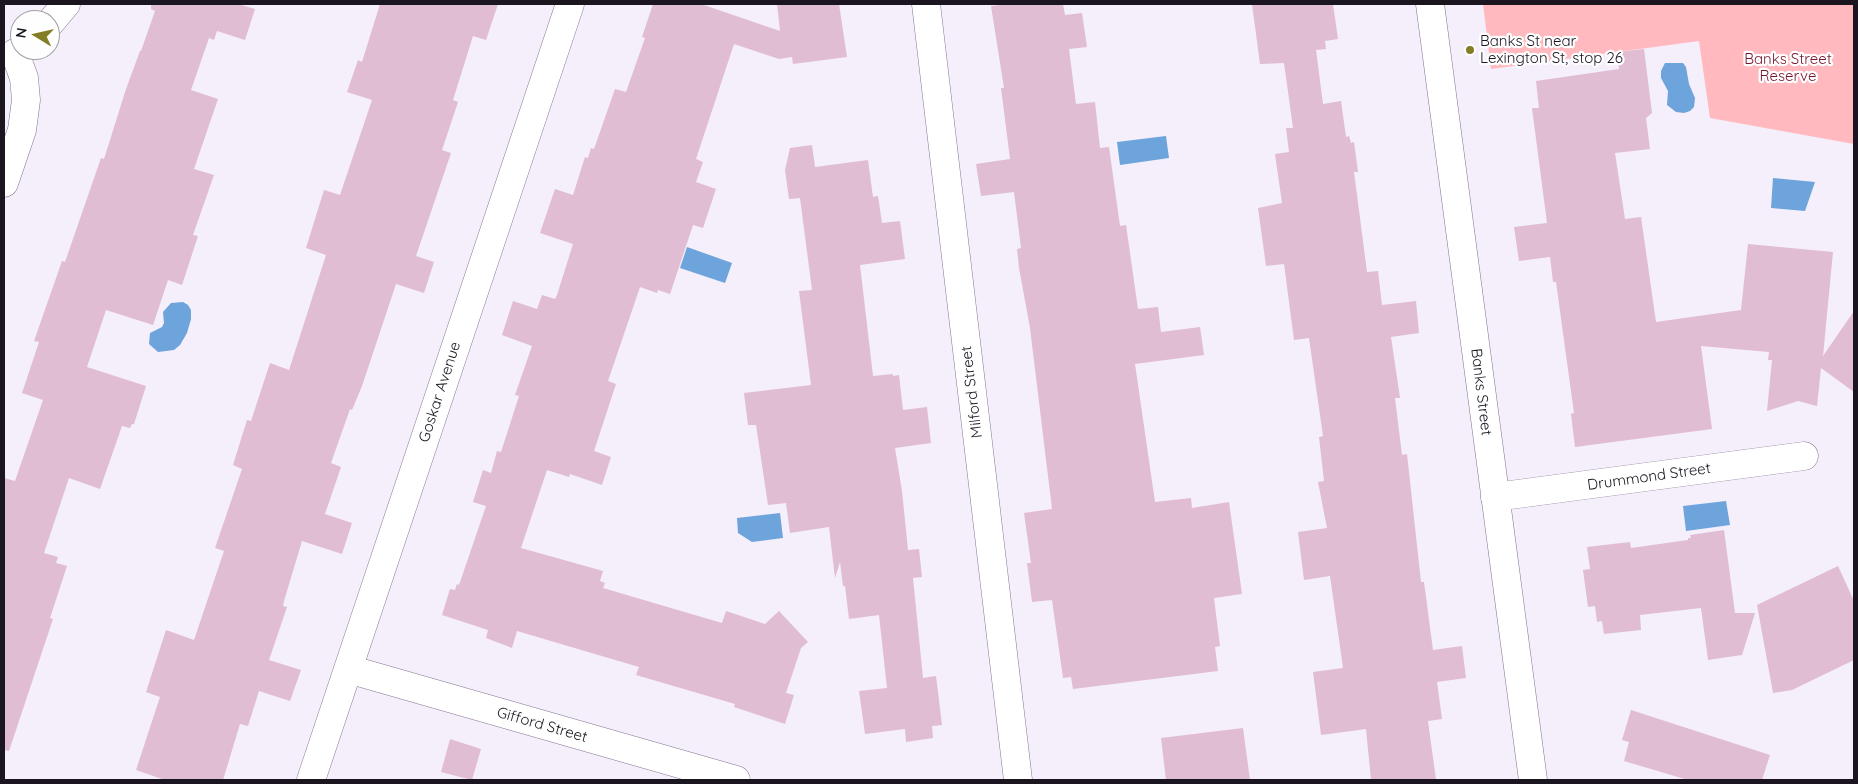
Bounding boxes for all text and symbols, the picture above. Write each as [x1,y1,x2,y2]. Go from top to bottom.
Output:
north arrow [10,10,60,60]
text: N [11,26,31,39]
place label: Banks St near Lexington St, stop 26 [1480,32,1623,67]
marker: Banks St near Lexington St, stop 26 [1464,44,1476,56]
park label: Banks Street Reserve [1744,50,1832,85]
street label: Goskar Avenue [415,339,465,445]
street label: Milford Street [957,345,987,439]
street label: Banks Street [1467,347,1495,437]
street label: Drummond Street [1586,459,1712,495]
street label: Gifford Street [495,704,589,746]

